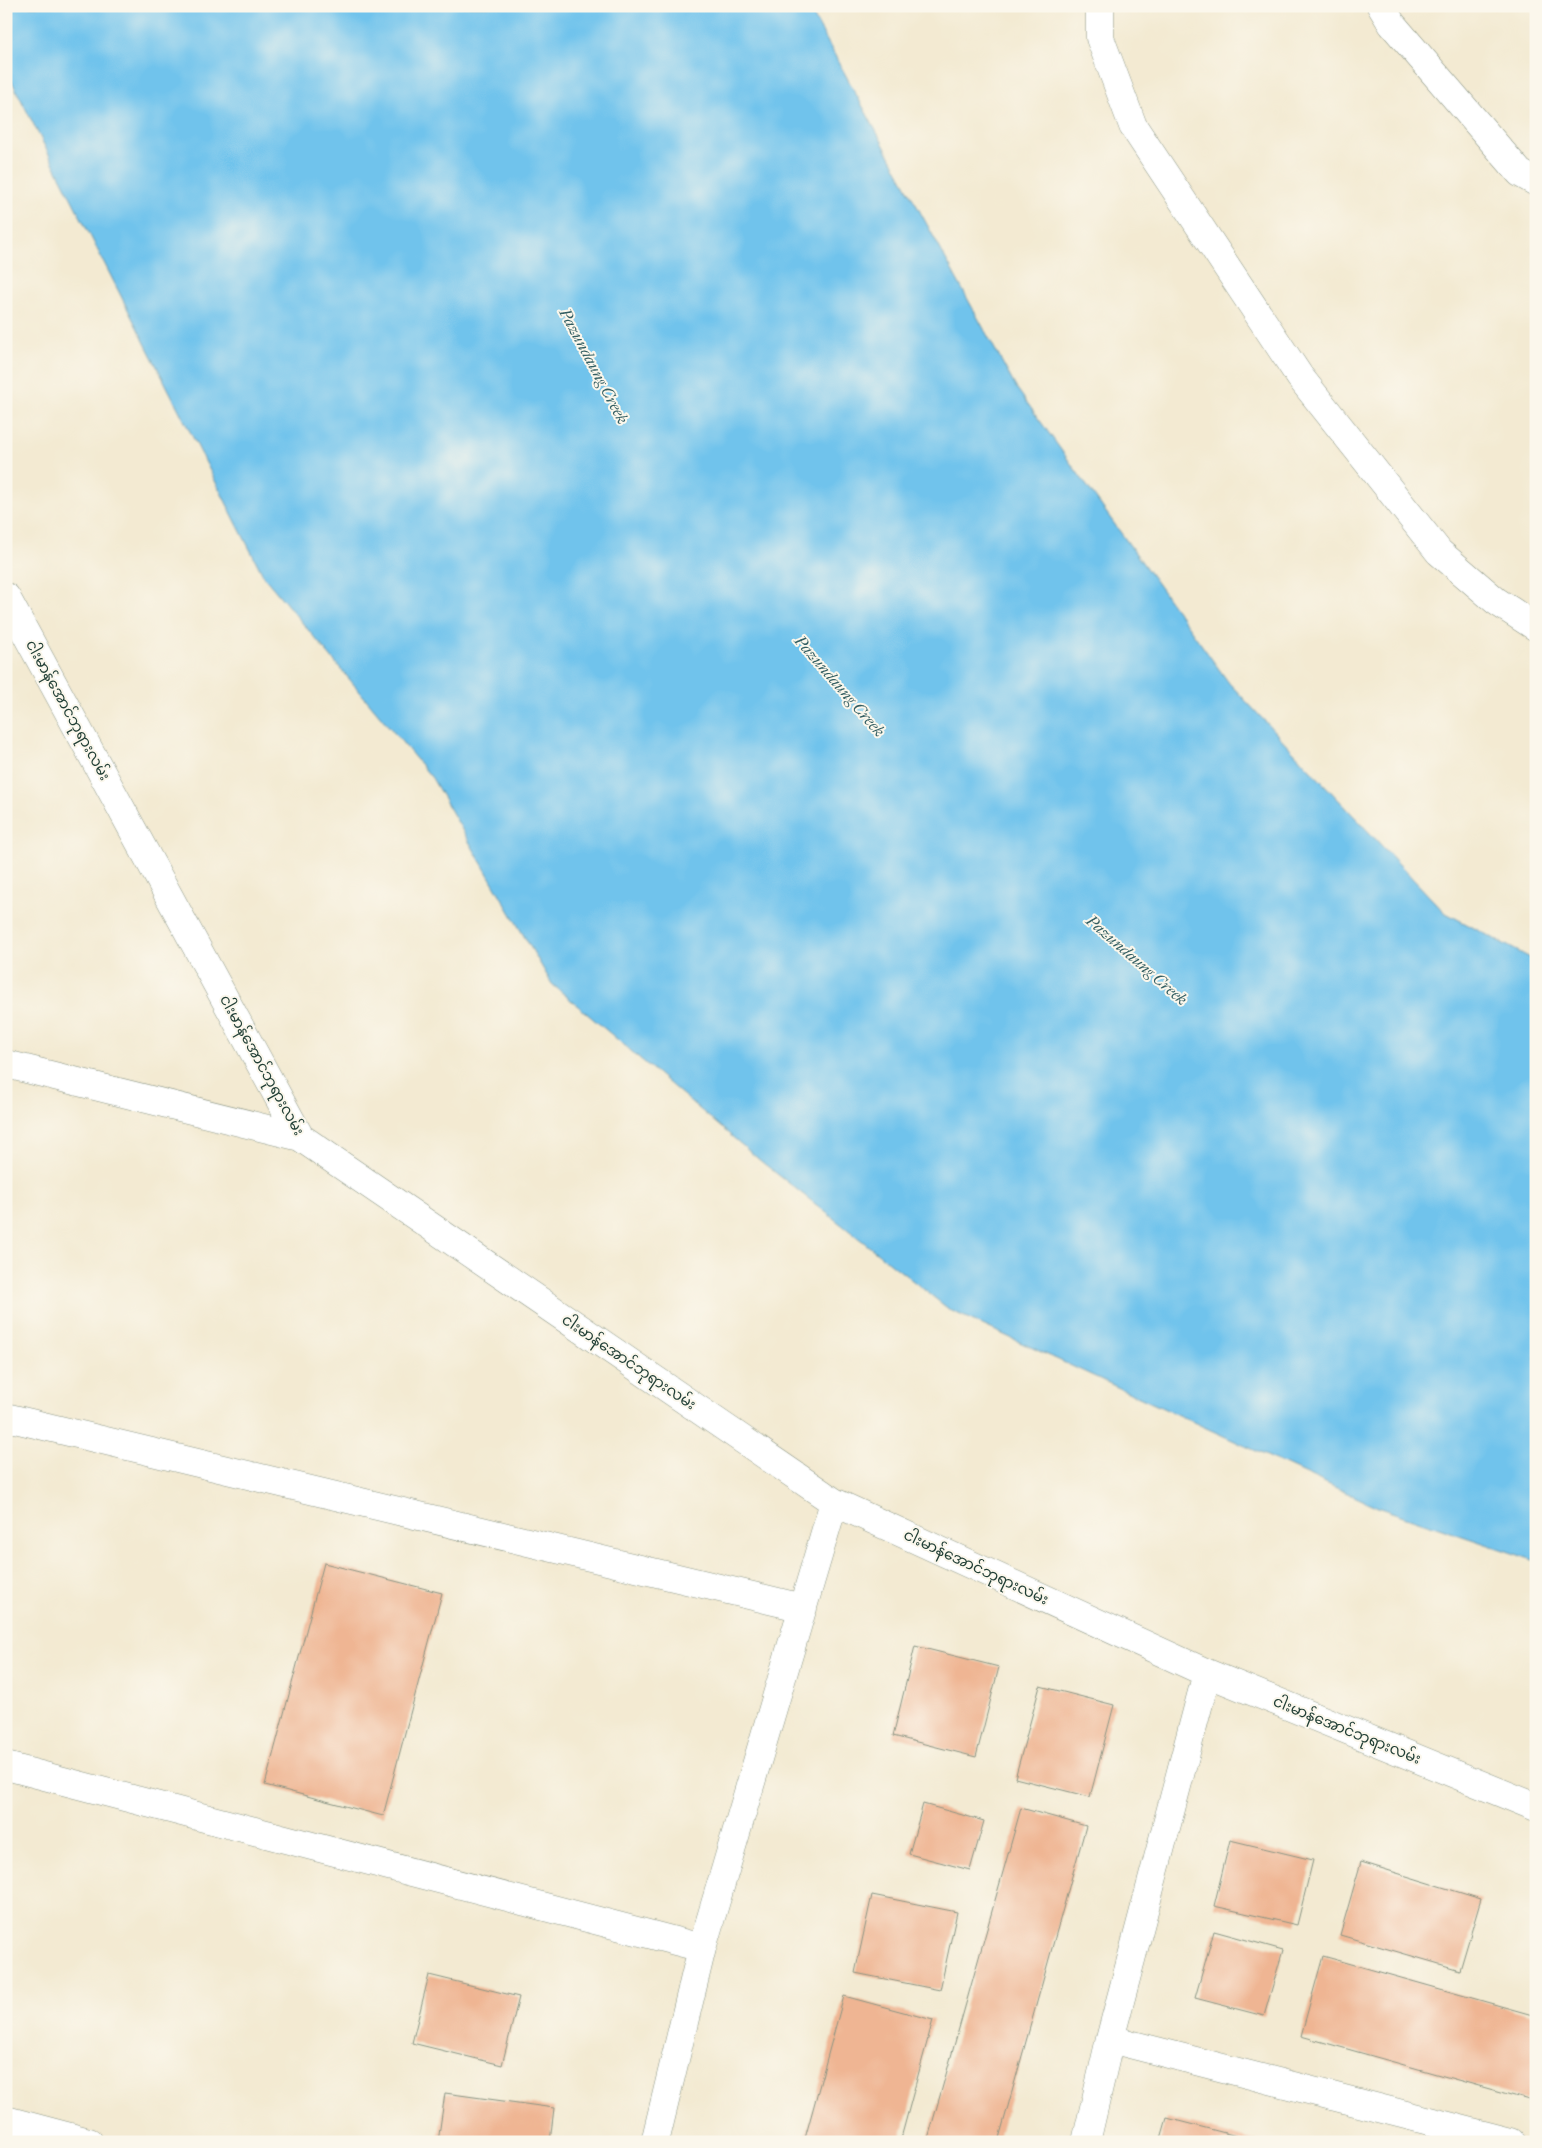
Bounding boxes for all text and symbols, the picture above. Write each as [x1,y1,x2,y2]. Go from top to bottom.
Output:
water label: Pazundaung Creek [555,304,632,427]
water label: Pazundaung Creek [790,631,889,741]
street label: ငါးမာန်အောင်ဘုရားလမ်း [19,636,115,785]
water label: Pazundaung Creek [1082,910,1192,1009]
street label: ငါးမာန်အောင်ဘုရားလမ်း [213,991,309,1140]
street label: ငါးမာန်အောင်ဘုရားလမ်း [557,1310,700,1416]
street label: ငါးမာန်အောင်ဘုရားလမ်း [899,1525,1052,1611]
street label: ငါးမာန်အောင်ဘုရားလမ်း [1269,1691,1424,1771]

